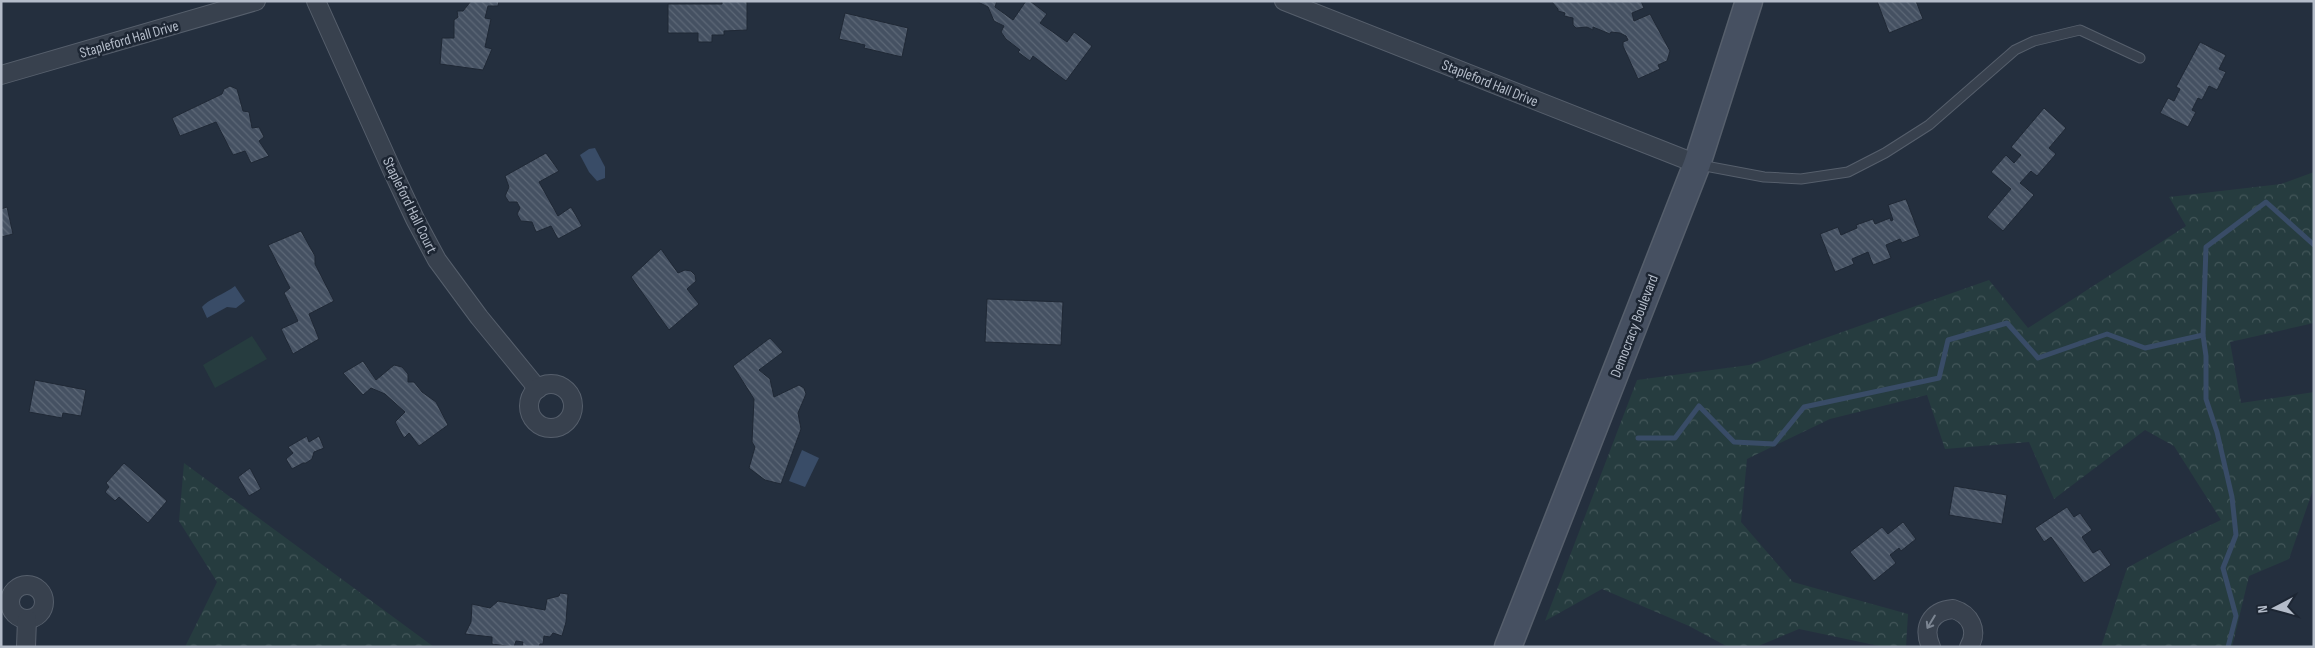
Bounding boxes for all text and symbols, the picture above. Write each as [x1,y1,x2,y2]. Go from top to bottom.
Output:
street label: Stapleford Hall Drive [77,16,181,63]
street label: Stapleford Hall Drive [1439,56,1541,111]
street label: Stapleford Hall Court [378,154,441,257]
street label: Democracy Boulevard [1606,272,1663,380]
north arrow [2250,583,2300,633]
text: N [2254,605,2271,614]
one-way arrow [1926,614,1936,629]

